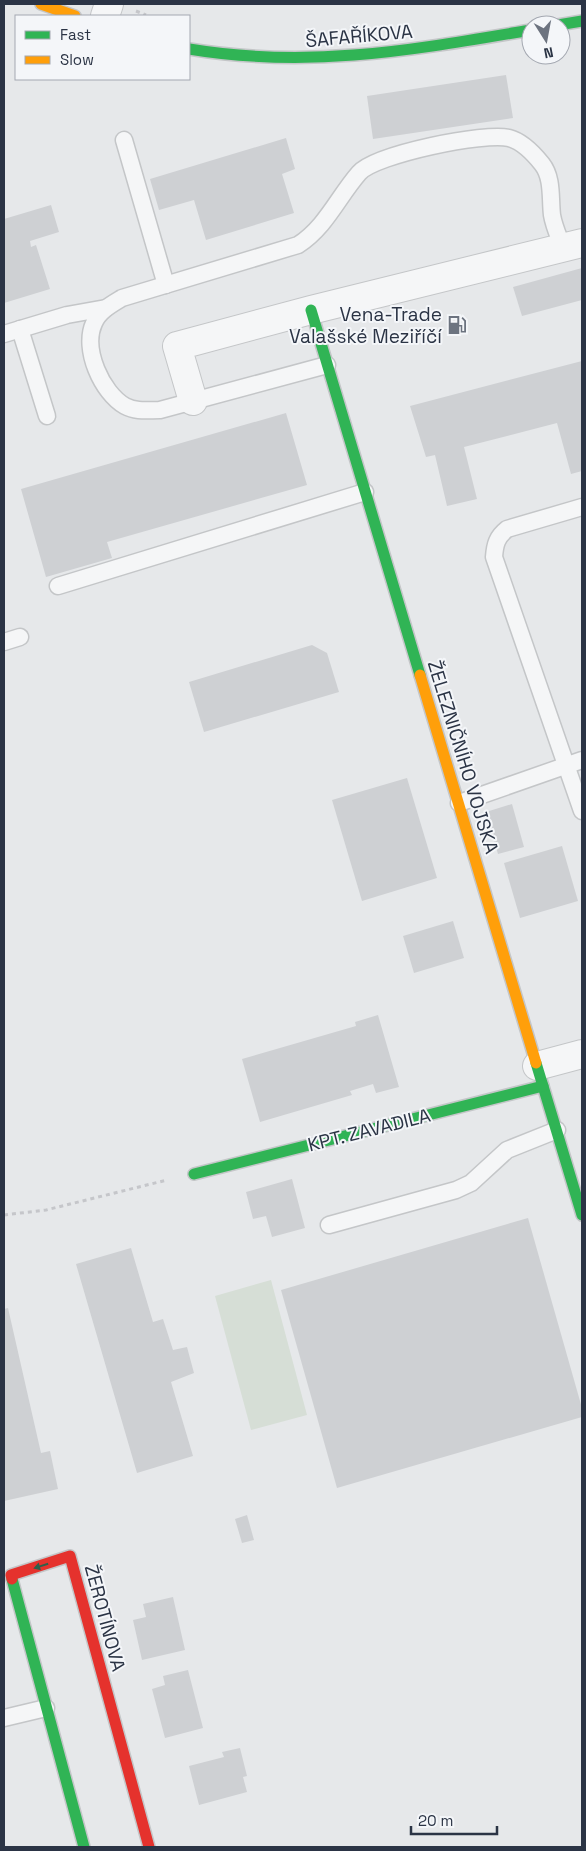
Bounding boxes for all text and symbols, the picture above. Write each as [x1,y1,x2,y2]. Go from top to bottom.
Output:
legend [15,15,190,80]
north arrow [521,15,571,65]
street label: ŠAFAŘÍKOVA [304,19,414,53]
text: Fast [60,25,91,44]
text: N [542,43,555,62]
text: Slow [60,50,94,69]
place label: Vena-Trade Valašské Meziříčí [289,302,442,349]
fuel station icon: Vena-Trade Valašské Meziříčí [446,314,468,336]
street label: ŽELEZNIČNÍHO VOJSKA [422,657,504,857]
street label: KPT. ZAVADILA [305,1103,433,1157]
one-way arrow [33,1562,48,1570]
street label: ŽEROTÍNOVA [79,1562,131,1674]
scale bar [411,1804,497,1836]
text: 20 m [418,1811,453,1830]

